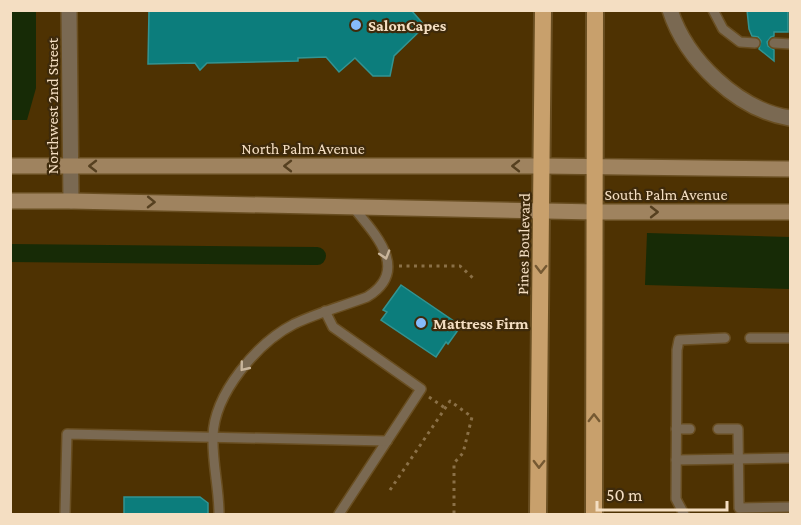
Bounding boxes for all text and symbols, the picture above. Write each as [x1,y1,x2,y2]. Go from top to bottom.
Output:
place label: SalonCapes [368,17,447,34]
marker: SalonCapes [349,18,363,32]
street label: Northwest 2nd Street [44,37,61,174]
street label: North Palm Avenue [241,140,365,157]
one-way arrow [88,160,97,172]
one-way arrow [283,160,292,172]
one-way arrow [512,160,521,172]
street label: South Palm Avenue [604,186,728,203]
street label: Pines Boulevard [514,192,533,295]
one-way arrow [146,196,155,209]
one-way arrow [650,205,659,218]
one-way arrow [378,249,390,260]
one-way arrow [535,265,547,274]
place label: Mattress Firm [433,315,529,332]
marker: Mattress Firm [414,316,428,330]
one-way arrow [241,360,252,371]
one-way arrow [588,414,600,423]
one-way arrow [533,460,545,469]
scale bar [597,474,728,512]
text: 50 m [606,485,643,505]

